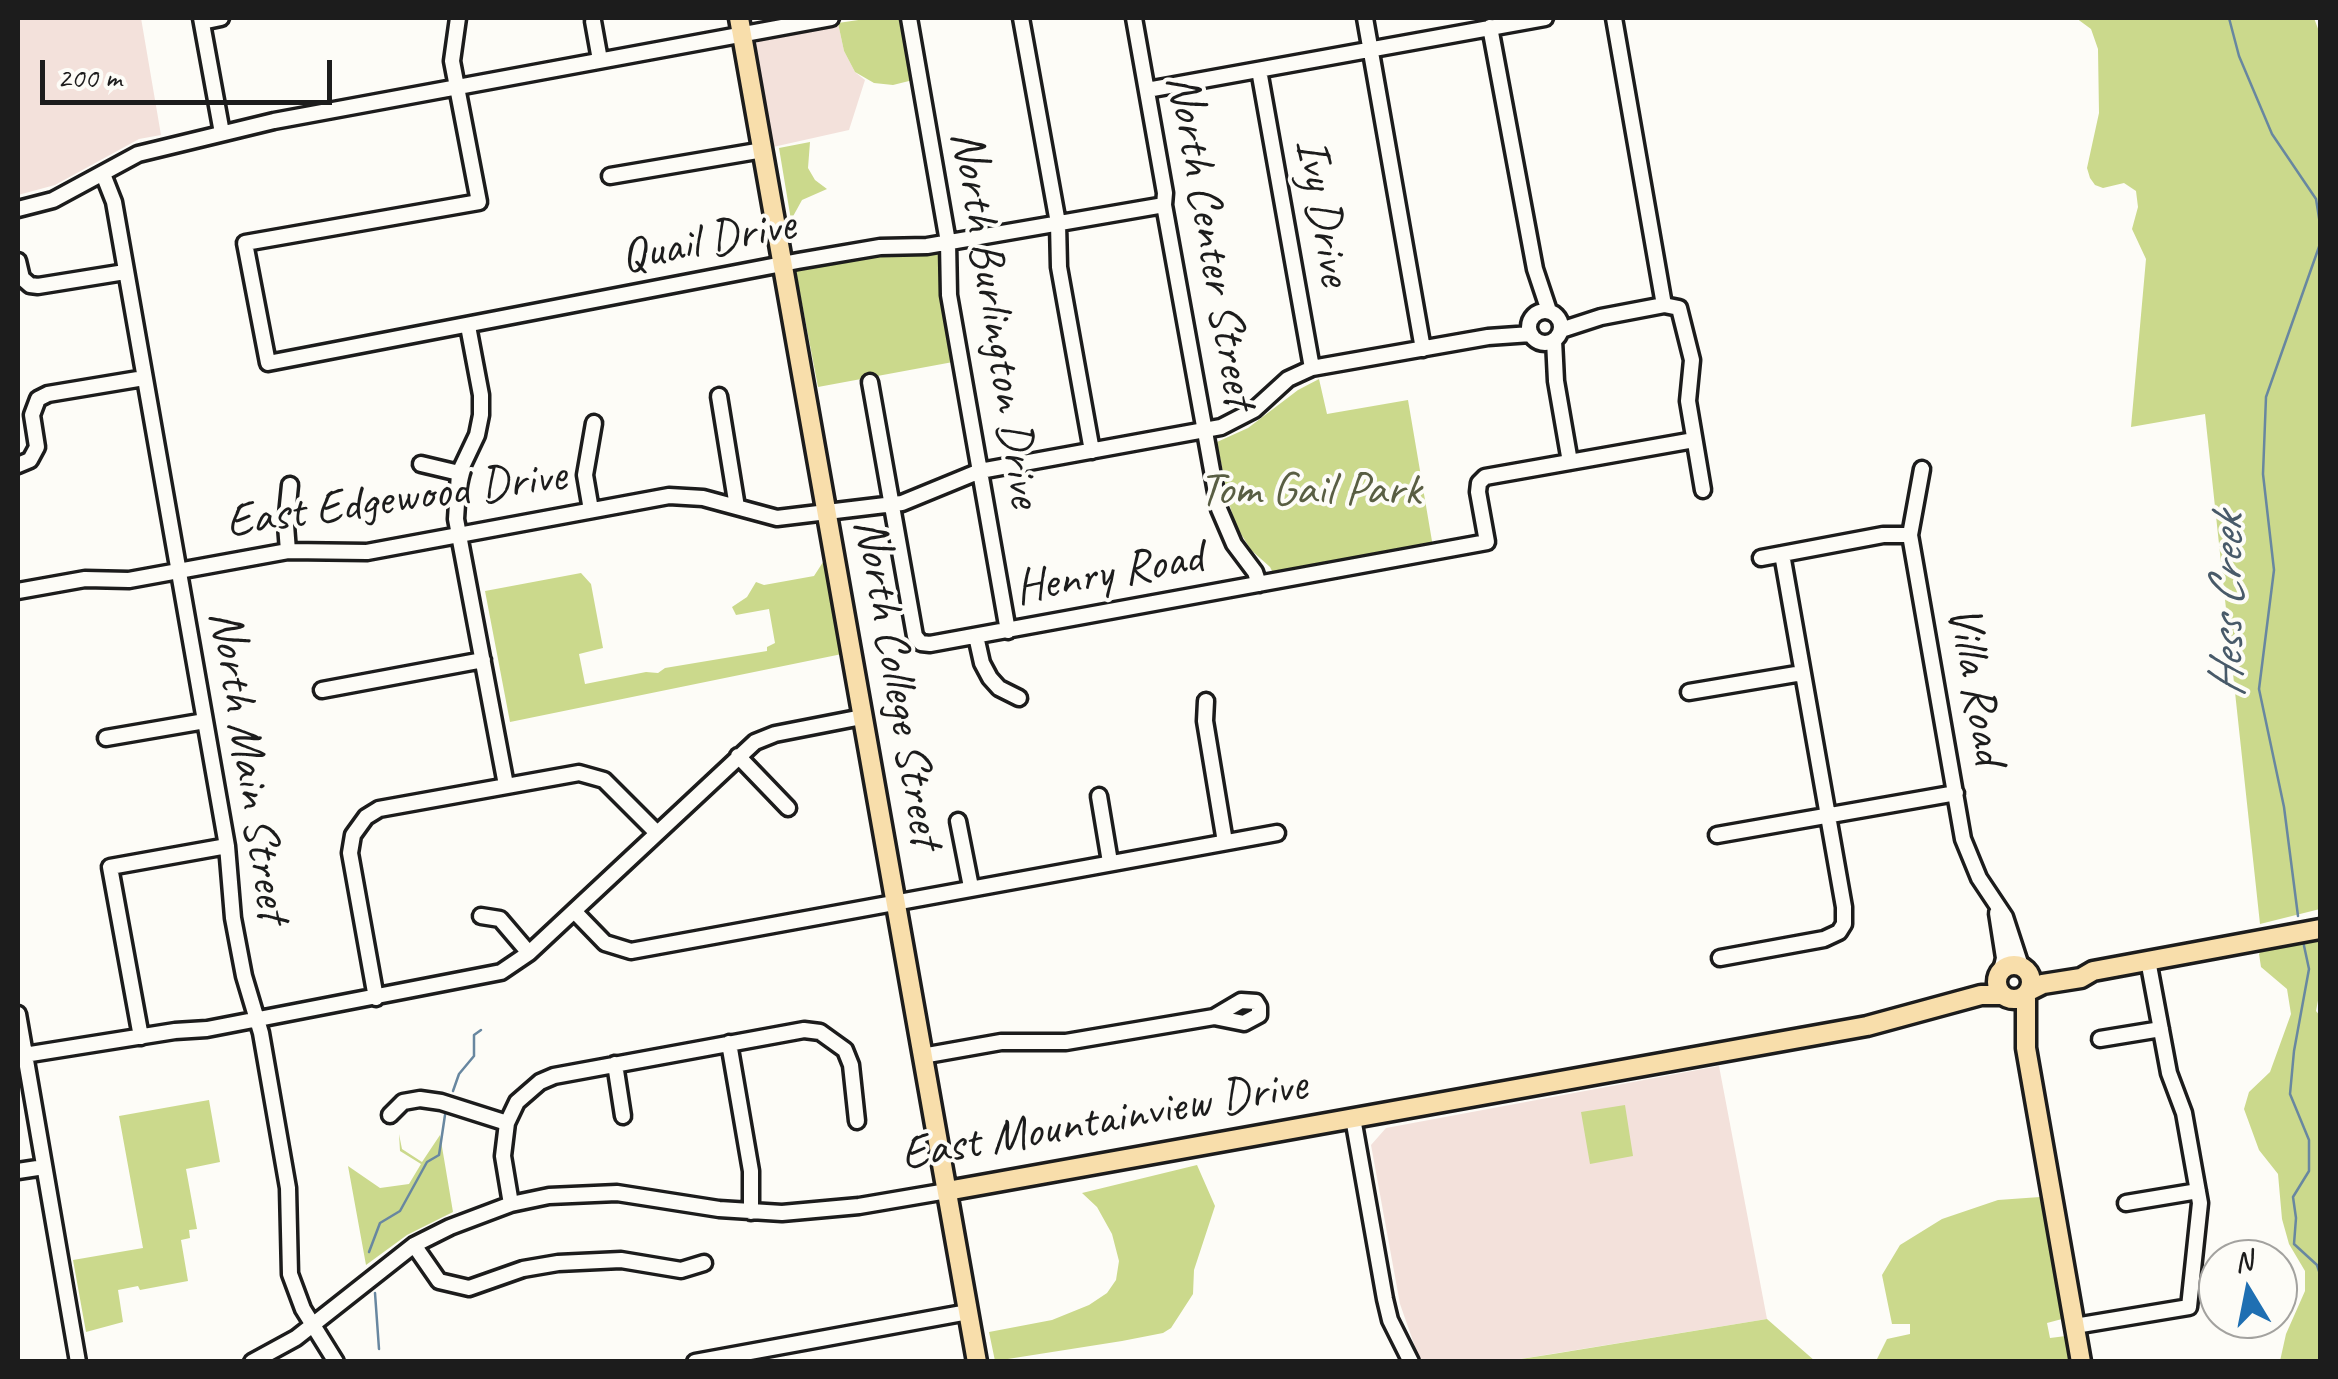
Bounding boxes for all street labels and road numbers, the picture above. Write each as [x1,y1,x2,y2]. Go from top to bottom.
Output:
street label: North Center Street [1152,70,1268,412]
street label: North Burlington Drive [937,127,1053,511]
street label: Ivy Drive [1281,134,1363,290]
street label: Quail Drive [616,197,800,287]
street label: East Edgewood Drive [222,448,570,552]
street label: North College Street [840,514,954,852]
street label: Henry Road [1011,529,1207,619]
street label: Villa Road [1933,601,2017,769]
street label: North Main Street [195,606,301,926]
street label: East Mountainview Drive [897,1057,1311,1185]

